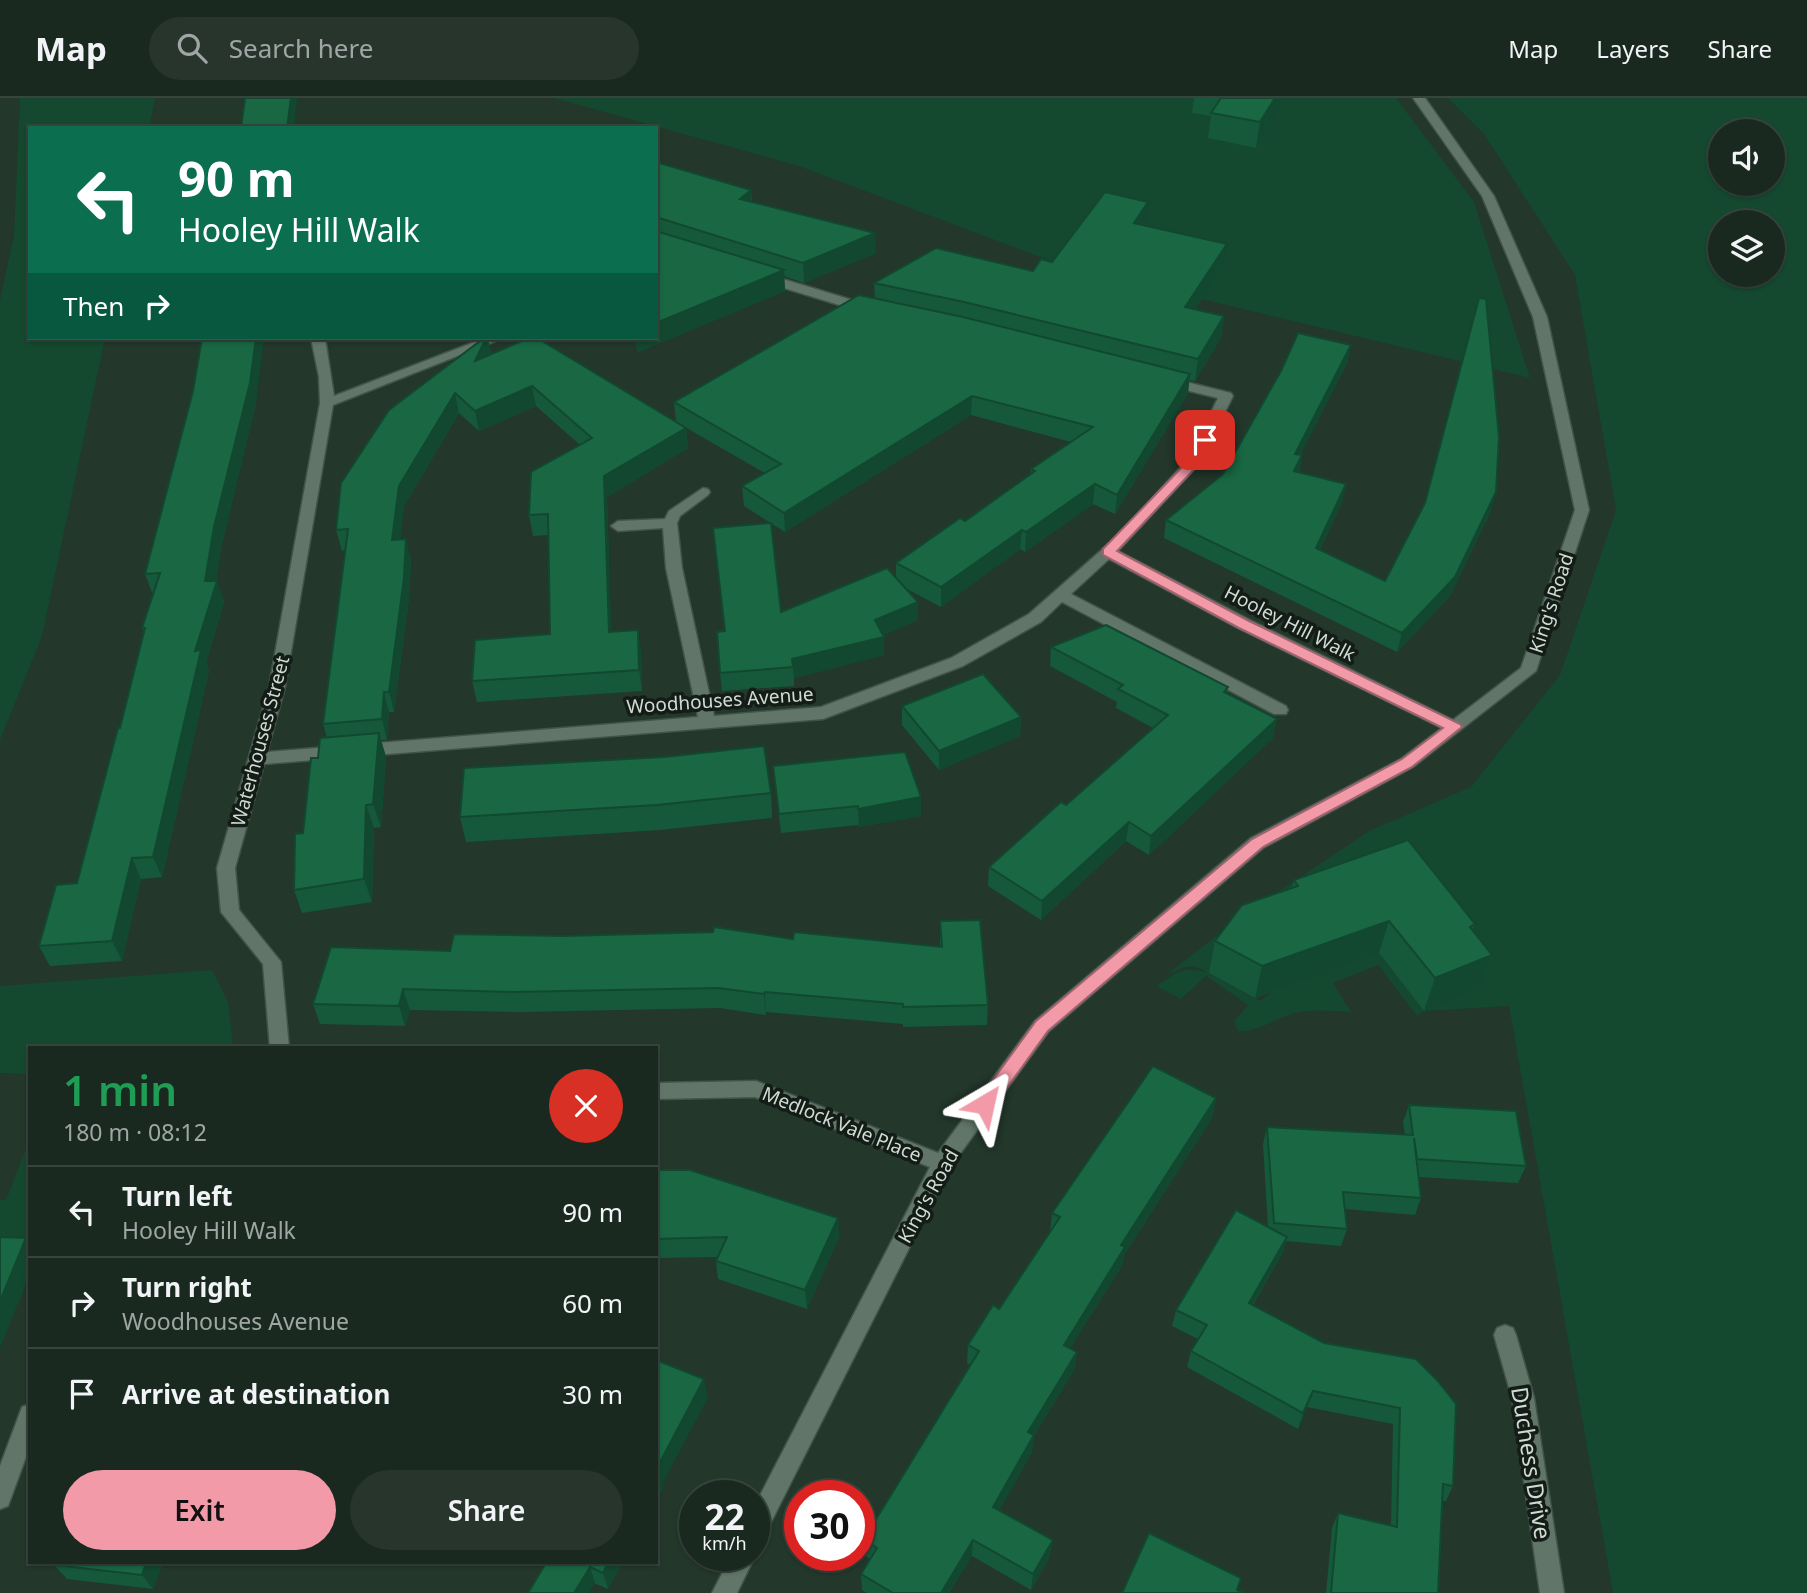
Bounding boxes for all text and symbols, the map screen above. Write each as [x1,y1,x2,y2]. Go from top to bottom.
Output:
search box [149,17,639,80]
text: Map [35,26,107,71]
icon: search [173,29,211,67]
text: Search here [229,30,373,66]
text: Map [1508,32,1558,65]
text: Layers [1596,32,1670,65]
text: Share [1708,32,1772,65]
map controls [1708,119,1785,287]
button: sound [1708,119,1785,196]
text: 90 m [178,145,295,211]
icon: left [63,154,154,245]
text: Hooley Hill Walk [178,208,420,251]
button: layers [1708,210,1785,287]
icon: right [138,287,176,325]
text: Then [63,288,124,324]
pin [1175,410,1235,470]
icon: arrive [1186,421,1224,459]
street label: King's Road [1523,550,1579,656]
street label: Hooley Hill Walk [1220,579,1360,667]
street label: Waterhouses Street [225,653,295,829]
street label: Woodhouses Avenue [626,680,814,720]
text: 1 min [63,1061,177,1118]
position arrow [948,1067,1022,1141]
button: close [549,1069,623,1143]
street label: Medlock Vale Place [759,1080,925,1168]
text: 180 m · 08:12 [63,1116,207,1148]
street label: King's Road [892,1144,964,1248]
text: Turn left [122,1178,233,1214]
icon: left [63,1193,101,1231]
text: 90 m [562,1194,623,1230]
text: Hooley Hill Walk [122,1214,296,1246]
text: Turn right [122,1269,252,1305]
icon: right [63,1284,101,1322]
text: 60 m [562,1285,623,1321]
text: Woodhouses Avenue [122,1305,349,1337]
icon: arrive [63,1375,101,1413]
text: Arrive at destination [122,1376,391,1412]
text: 30 m [562,1376,623,1412]
street label: Duchess Drive [1504,1384,1560,1541]
button: Exit [63,1470,336,1550]
button: Share [350,1470,623,1550]
speed limit sign: 30 [784,1480,875,1571]
text: 22 [704,1493,745,1540]
text: km/h [702,1531,747,1555]

